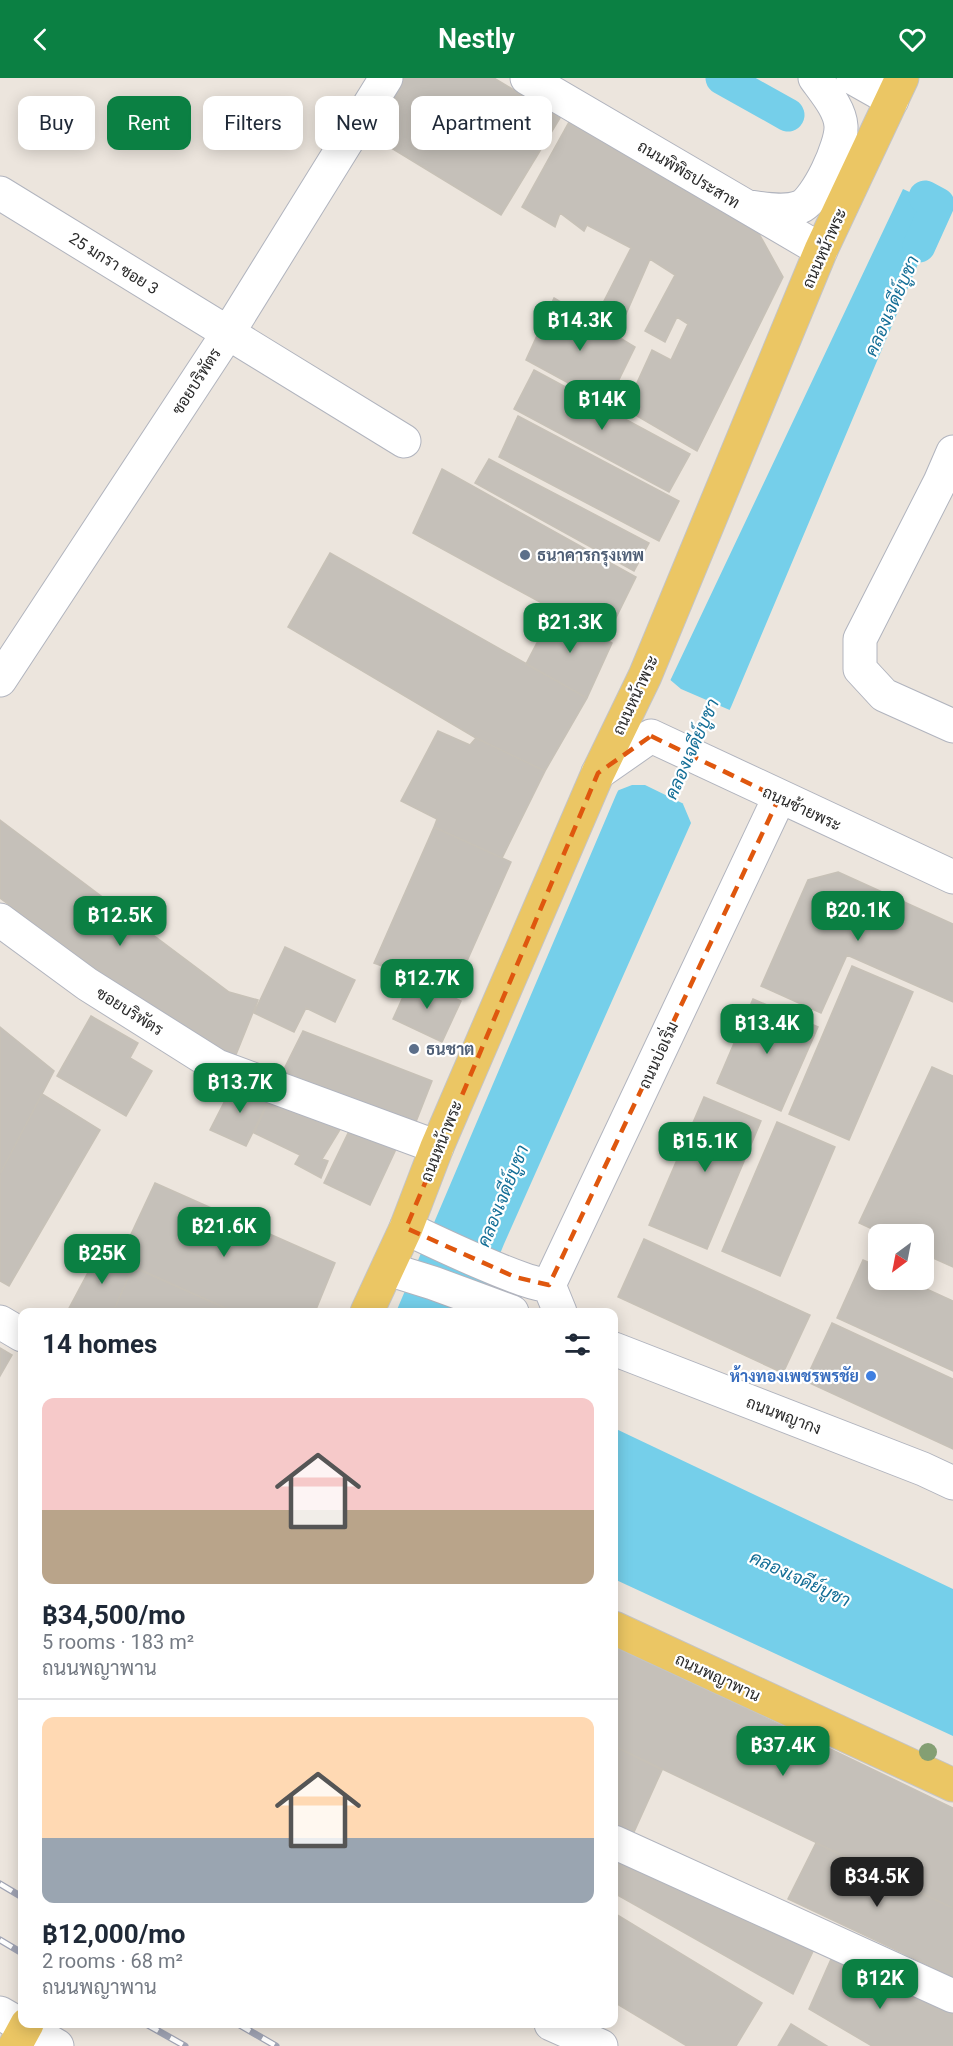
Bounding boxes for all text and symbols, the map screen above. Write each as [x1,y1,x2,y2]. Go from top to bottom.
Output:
icon: back [24,23,57,56]
text: Nestly [438,23,515,55]
icon: heart [896,23,929,56]
chip: Buy [18,96,95,150]
chip: Rent [107,96,191,150]
chip: Filters [203,96,303,150]
chip: New [315,96,399,150]
chip: Apartment [411,96,552,150]
street label: ถนนพิพิธประสาท [634,136,743,212]
street label: ถนนหน้าพระ [797,205,851,291]
street label: 25 มกรา ซอย 3 [66,228,162,298]
water label: คลองเจดีย์บูชา [858,251,926,361]
pin: ฿14.3K [531,301,629,352]
text: ฿14.3K [548,308,613,332]
street label: ซอยบริพัตร [167,344,225,418]
pin: ฿14K [566,380,638,431]
text: ฿14K [578,387,626,411]
place label: ธนาคารกรุงเทพ [537,546,644,567]
marker: ธนาคารกรุงเทพ [518,548,532,562]
pin: ฿21.3K [521,603,619,654]
text: ฿21.3K [538,610,603,634]
street label: ถนนหน้าพระ [608,652,662,738]
water label: คลองเจดีย์บูชา [658,694,726,804]
street label: ถนนซ้ายพระ [760,781,844,835]
pin: ฿20.1K [809,891,907,942]
pin: ฿12.5K [71,896,169,947]
text: ฿20.1K [826,898,891,922]
text: ฿12.5K [88,903,153,927]
pin: ฿12.7K [378,959,476,1010]
text: ฿12.7K [395,966,460,990]
street label: ซอยบริพัตร [93,983,167,1040]
pin: ฿13.4K [718,1004,816,1055]
text: ฿13.4K [735,1011,800,1035]
street label: ถนนบ่อเริ่ม [631,1017,682,1092]
place label: ธนชาต [426,1040,474,1059]
marker: ธนชาต [407,1042,421,1056]
pin: ฿13.7K [191,1063,289,1114]
text: ฿13.7K [208,1070,273,1094]
street label: ถนนหน้าพระ [416,1098,466,1184]
pin: ฿15.1K [656,1122,754,1173]
text: ฿15.1K [673,1129,738,1153]
water label: คลองเจดีย์บูชา [471,1141,535,1251]
pin: ฿21.6K [175,1207,273,1258]
text: ฿21.6K [192,1214,257,1238]
north arrow [868,1224,934,1290]
map controls [868,1224,934,1290]
pin: ฿25K [66,1234,138,1285]
text: ฿25K [78,1241,126,1265]
icon: filters [561,1328,594,1361]
text: 14 homes [42,1329,157,1359]
place label: ห้างทองเพชรพรชัย [730,1365,859,1386]
marker: ห้างทองเพชรพรชัย [864,1369,878,1383]
street label: ถนนพญากง [744,1392,824,1438]
icon: home [264,1437,372,1545]
water label: คลองเจดีย์บูชา [746,1544,855,1614]
text: ฿34,500/mo [42,1600,186,1630]
text: 5 rooms · 183 m² [42,1630,194,1654]
street label: ถนนพญาพาน [672,1649,763,1705]
text: ถนนพญาพาน [42,1656,157,1680]
pin: ฿37.4K [734,1726,832,1777]
text: ฿37.4K [751,1733,816,1757]
icon: home [264,1756,372,1864]
pin: ฿34.5K [828,1857,926,1908]
text: ฿34.5K [845,1864,910,1888]
text: ฿12,000/mo [42,1919,186,1949]
text: 2 rooms · 68 m² [42,1949,183,1973]
pin: ฿12K [844,1959,916,2010]
text: ฿12K [856,1966,904,1990]
text: ถนนพญาพาน [42,1975,157,1999]

